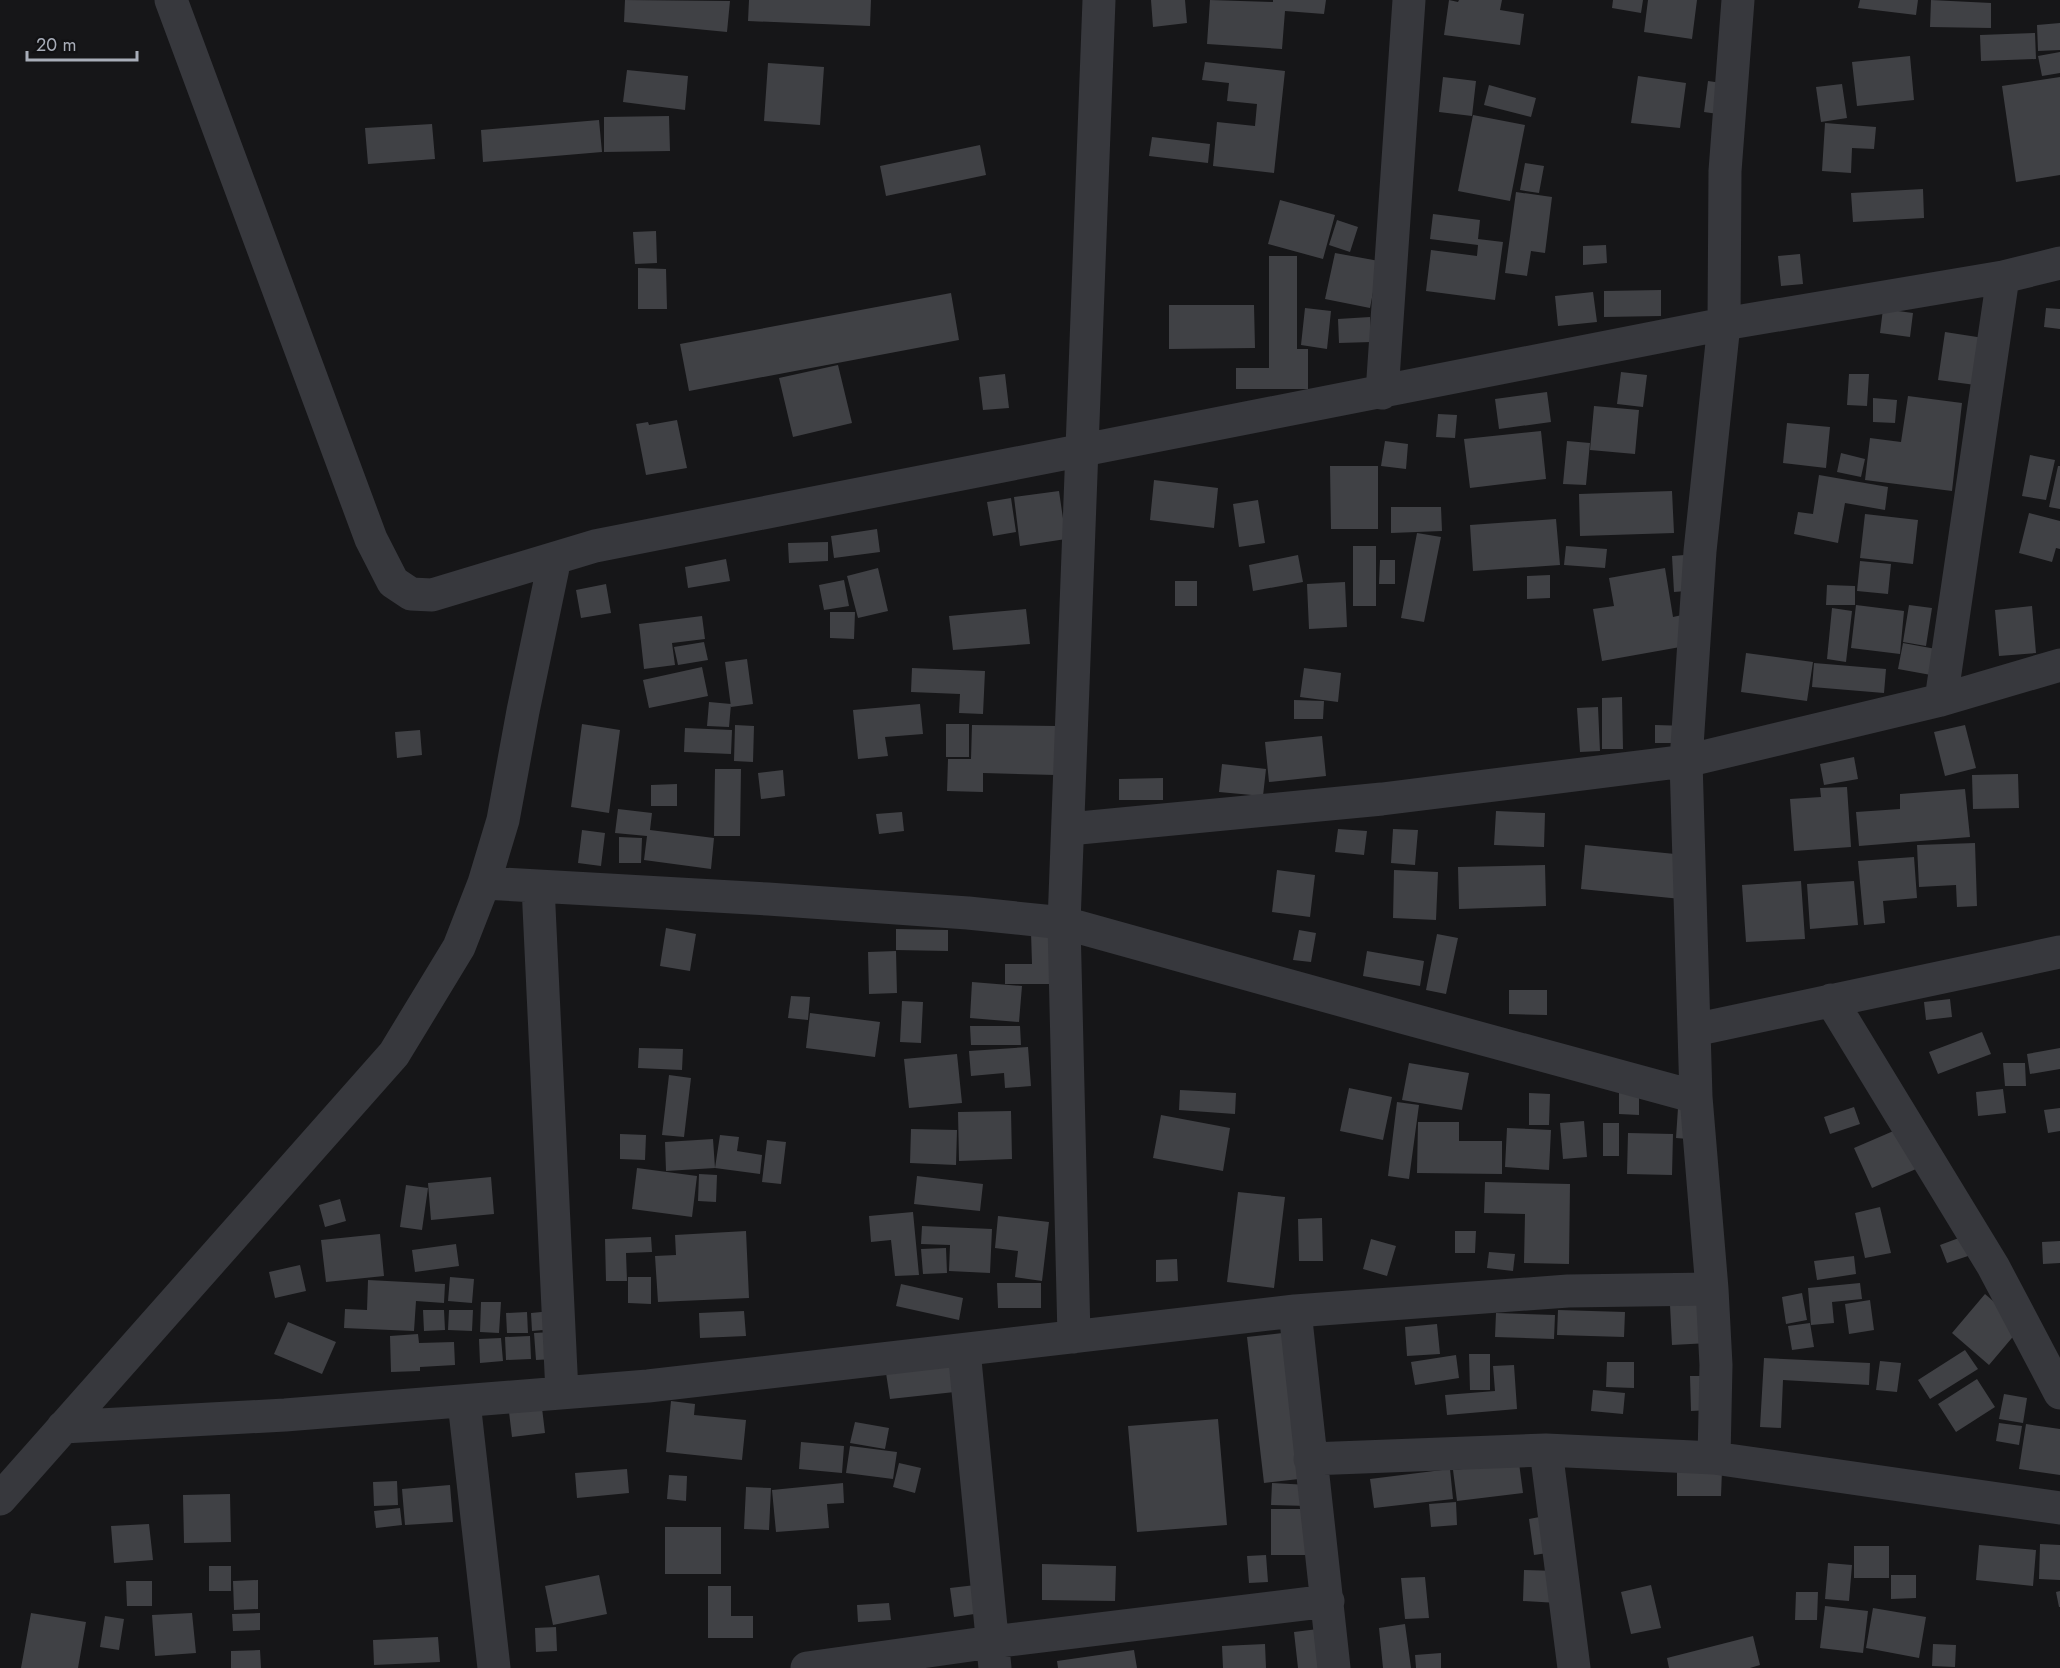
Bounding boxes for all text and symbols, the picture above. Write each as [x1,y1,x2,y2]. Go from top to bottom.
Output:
scale bar [27,24,136,62]
text: 20 m [36,32,76,58]

